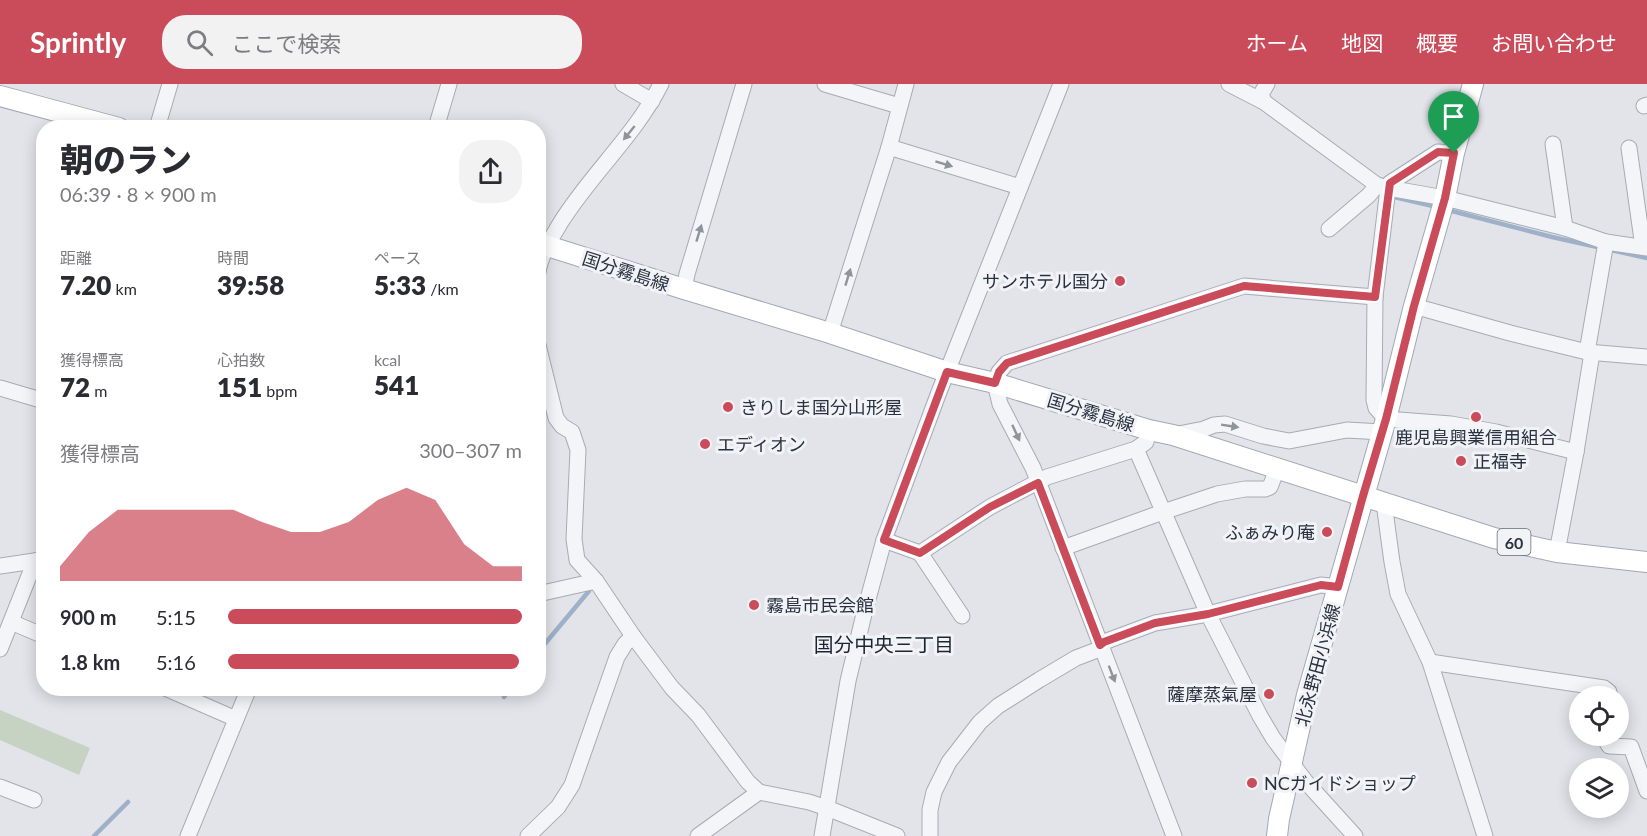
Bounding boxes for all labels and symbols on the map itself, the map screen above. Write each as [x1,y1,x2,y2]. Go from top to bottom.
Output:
pin [1428,91,1479,153]
one-way arrow [622,125,635,141]
one-way arrow [936,160,954,169]
one-way arrow [695,224,704,242]
street label: 国分霧島線 [580,247,672,295]
one-way arrow [843,268,853,286]
place label: サンホテル国分 [982,270,1108,292]
marker: サンホテル国分 [1113,274,1127,288]
street label: 国分霧島線 [1045,388,1137,436]
place label: きりしま国分山形屋 [740,396,902,418]
marker: きりしま国分山形屋 [721,400,735,414]
marker: 鹿児島興業信用組合 [1469,410,1483,424]
one-way arrow [1220,422,1239,431]
one-way arrow [1012,424,1021,441]
place label: 鹿児島興業信用組合 [1395,426,1557,448]
place label: エディオン [717,433,806,455]
marker: エディオン [698,437,712,451]
place label: 正福寺 [1473,450,1527,472]
marker: 正福寺 [1454,454,1468,468]
place label: ふぁみり庵 [1225,521,1315,543]
marker: ふぁみり庵 [1320,525,1334,539]
road number: 60 [1498,529,1530,555]
place label: 霧島市民会館 [766,594,874,616]
marker: 霧島市民会館 [747,598,761,612]
street label: 北永野田小浜線 [1290,601,1344,729]
district label: 国分中央三丁目 [814,632,954,656]
one-way arrow [1107,665,1117,683]
place label: 薩摩蒸氣屋 [1167,683,1257,705]
marker: 薩摩蒸氣屋 [1262,687,1276,701]
place label: NCガイドショップ [1264,772,1416,794]
marker: NCガイドショップ [1245,776,1259,790]

